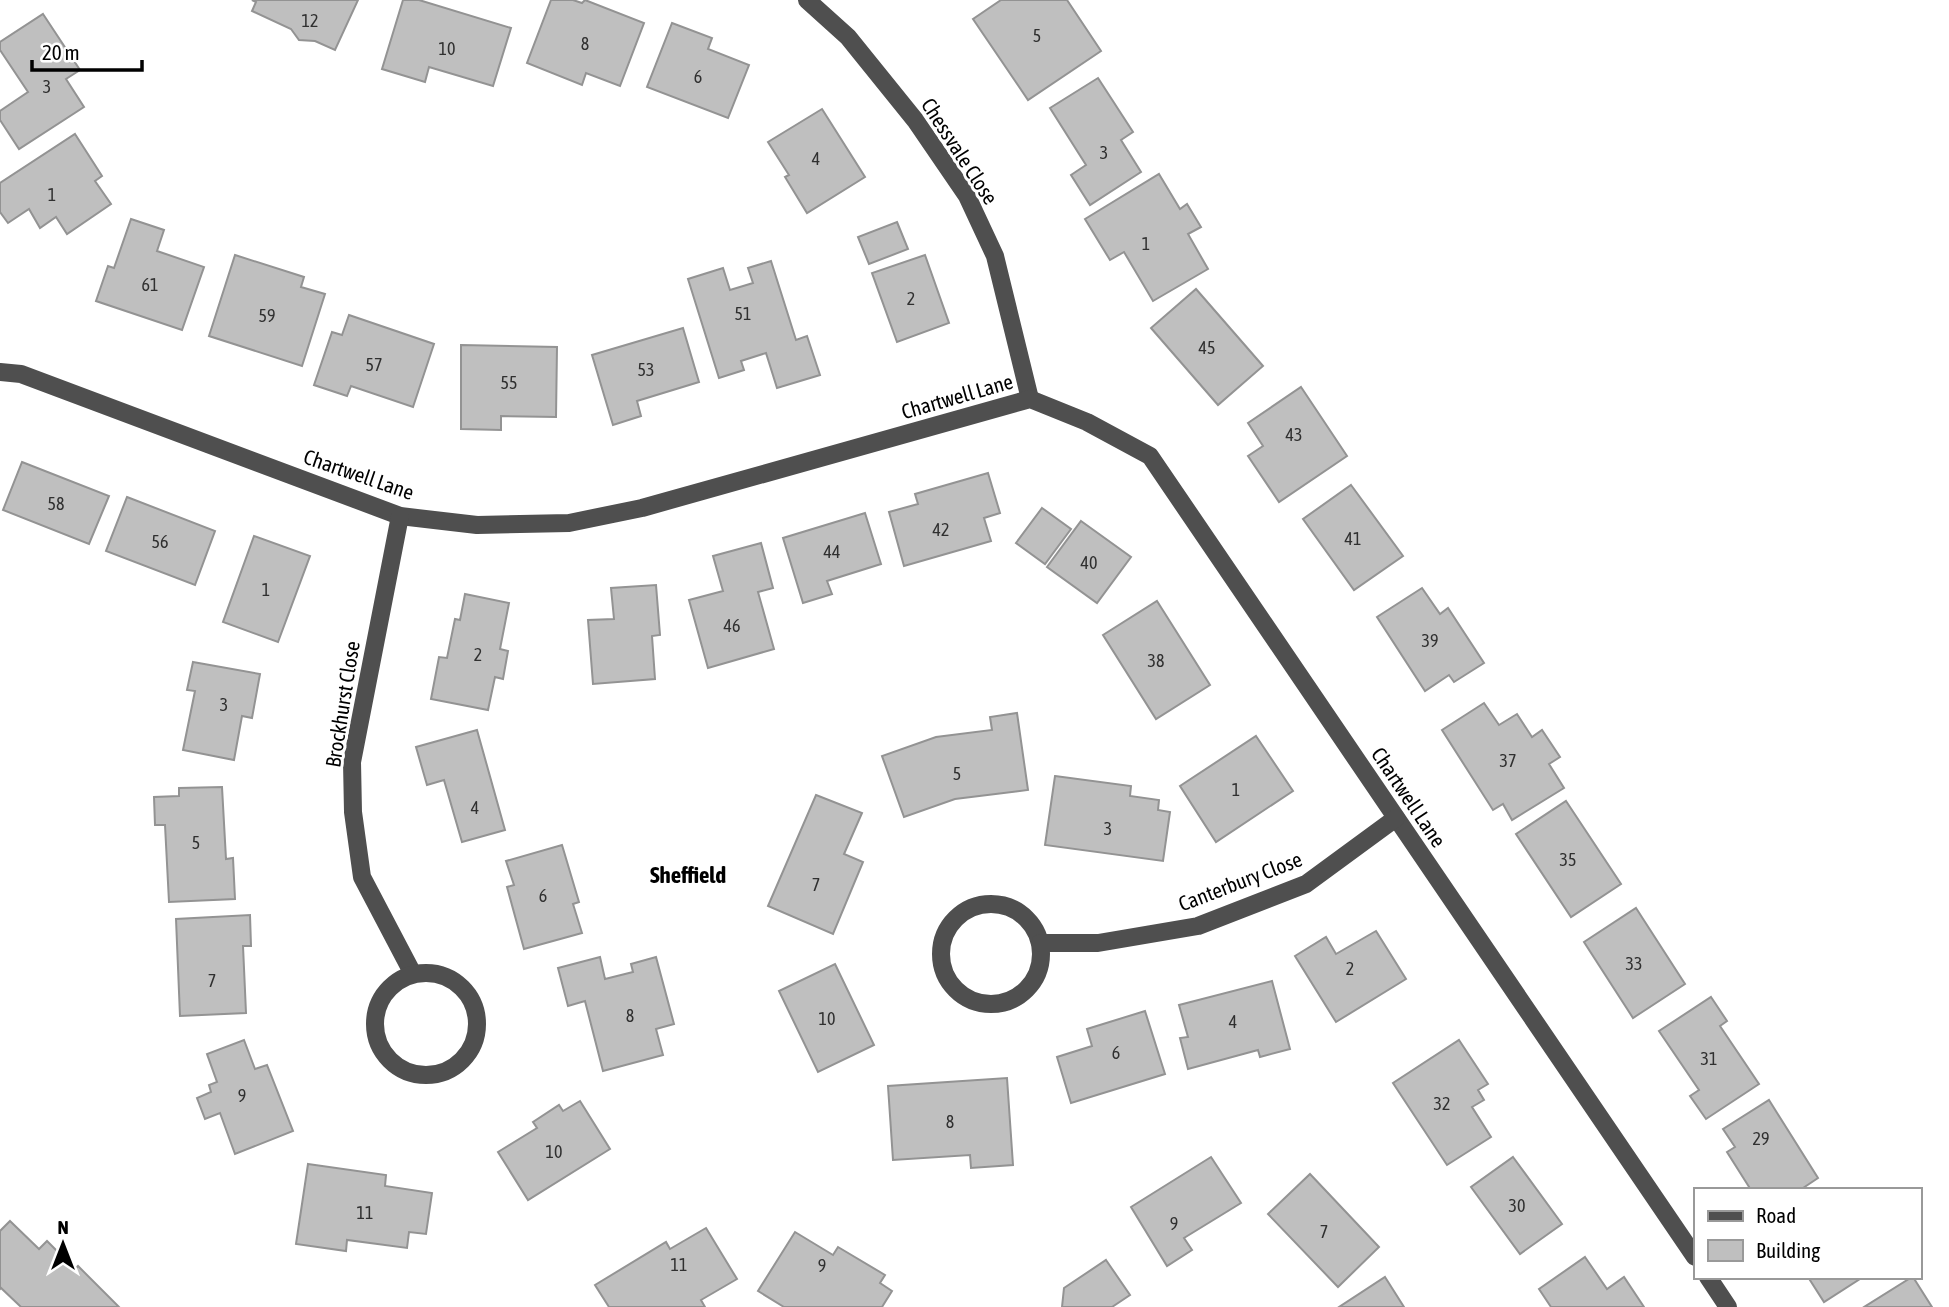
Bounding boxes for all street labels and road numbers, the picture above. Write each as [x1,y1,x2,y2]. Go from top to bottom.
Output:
street label: Chessvale Close [917,93,1003,209]
street label: Chartwell Lane [898,369,1016,423]
street label: Chartwell Lane [301,444,417,504]
street label: Brockhurst Close [320,639,364,769]
street label: Chartwell Lane [1367,743,1451,851]
street label: Canterbury Close [1175,846,1305,916]

